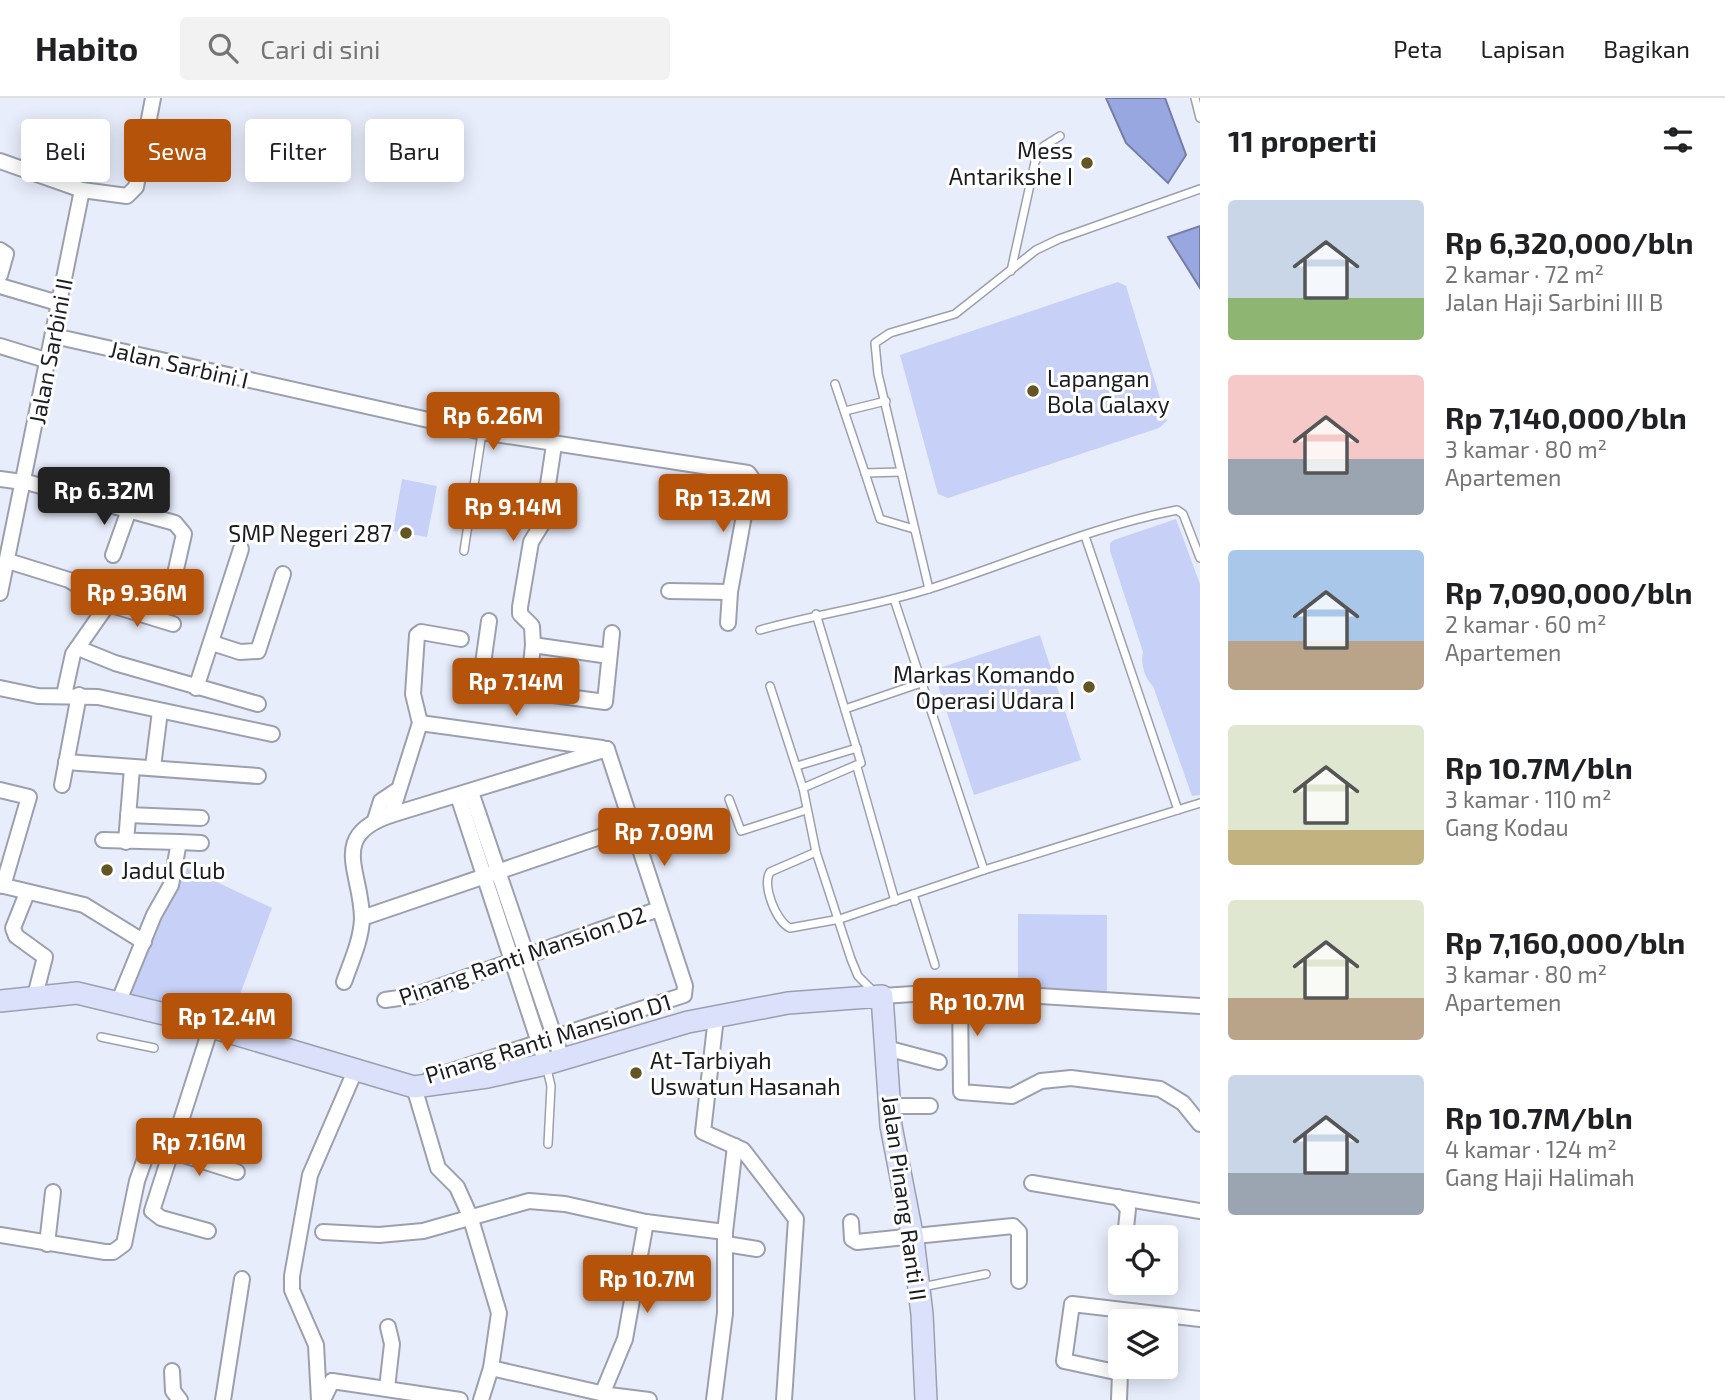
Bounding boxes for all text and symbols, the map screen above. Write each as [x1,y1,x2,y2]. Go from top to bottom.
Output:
search box [180,17,670,80]
text: Habito [35,28,138,68]
icon: search [204,29,242,67]
text: Cari di sini [260,33,380,64]
text: Peta [1393,34,1443,63]
text: Lapisan [1481,34,1565,63]
text: Bagikan [1603,34,1690,63]
chip: Beli [21,119,110,182]
chip: Sewa [124,119,231,182]
chip: Filter [245,119,351,182]
chip: Baru [365,119,464,182]
icon: filters [1659,121,1697,159]
text: 11 properti [1228,122,1377,158]
place label: Mess Antarikshe I [949,136,1073,190]
marker: Mess Antarikshe I [1079,155,1095,171]
text: Rp 6,320,000/bln [1445,224,1694,260]
icon: home [1284,228,1368,312]
text: 2 kamar · 72 m² [1445,260,1604,288]
street label: Jalan Sarbini II [22,276,78,426]
text: Jalan Haji Sarbini III B [1445,288,1663,316]
street label: Jalan Sarbini I [107,334,251,394]
place label: Lapangan Bola Galaxy [1047,364,1170,418]
marker: Lapangan Bola Galaxy [1025,383,1041,399]
pin: Rp 6.26M [421,392,565,452]
text: Rp 7,140,000/bln [1445,399,1687,435]
text: Rp 6.26M [443,401,543,429]
icon: home [1284,403,1368,487]
text: 3 kamar · 80 m² [1445,435,1607,463]
text: Apartemen [1445,463,1561,491]
pin: Rp 6.32M [32,468,176,527]
pin: Rp 13.2M [651,474,795,534]
text: Rp 6.32M [54,476,154,504]
text: Rp 13.2M [675,483,771,511]
pin: Rp 9.14M [441,484,585,543]
text: Rp 9.14M [464,492,562,520]
place label: SMP Negeri 287 [228,519,392,547]
marker: SMP Negeri 287 [398,525,414,541]
pin: Rp 9.36M [65,570,209,629]
text: Rp 7,090,000/bln [1445,574,1693,610]
text: Rp 9.36M [87,578,187,606]
icon: home [1284,578,1368,662]
text: 2 kamar · 60 m² [1445,610,1606,638]
text: Apartemen [1445,638,1561,666]
pin: Rp 7.14M [444,658,588,718]
place label: Markas Komando Operasi Udara I [893,660,1075,714]
text: Rp 7.14M [468,667,564,695]
marker: Markas Komando Operasi Udara I [1081,679,1097,695]
text: Rp 10.7M/bln [1445,749,1633,785]
icon: home [1284,753,1368,837]
text: 3 kamar · 110 m² [1445,785,1611,813]
pin: Rp 7.09M [592,808,736,868]
text: Gang Kodau [1445,813,1569,841]
text: Rp 7.09M [614,817,714,845]
place label: Jadul Club [121,856,225,884]
marker: Jadul Club [99,862,115,878]
street label: Pinang Ranti Mansion D2 [395,899,649,1011]
text: Rp 7,160,000/bln [1445,924,1685,960]
icon: home [1284,928,1368,1012]
text: 3 kamar · 80 m² [1445,960,1607,988]
pin: Rp 10.7M [905,978,1049,1038]
street label: Pinang Ranti Mansion D1 [422,987,674,1089]
text: Rp 10.7M [929,987,1025,1015]
text: Apartemen [1445,988,1561,1016]
pin: Rp 12.4M [155,993,299,1053]
text: Rp 12.4M [178,1002,276,1030]
place label: At-Tarbiyah Uswatun Hasanah [650,1046,841,1100]
marker: At-Tarbiyah Uswatun Hasanah [628,1065,644,1081]
street label: Jalan Pinang Ranti II [877,1094,933,1302]
text: Rp 10.7M/bln [1445,1099,1633,1135]
icon: home [1284,1103,1368,1187]
pin: Rp 7.16M [127,1118,271,1178]
text: Rp 7.16M [152,1127,246,1155]
text: 4 kamar · 124 m² [1445,1135,1617,1163]
text: Gang Haji Halimah [1445,1163,1635,1191]
map controls [1108,1225,1178,1379]
button: locate [1108,1225,1178,1295]
pin: Rp 10.7M [575,1256,719,1315]
text: Rp 10.7M [599,1264,695,1292]
button: layers [1108,1309,1178,1379]

